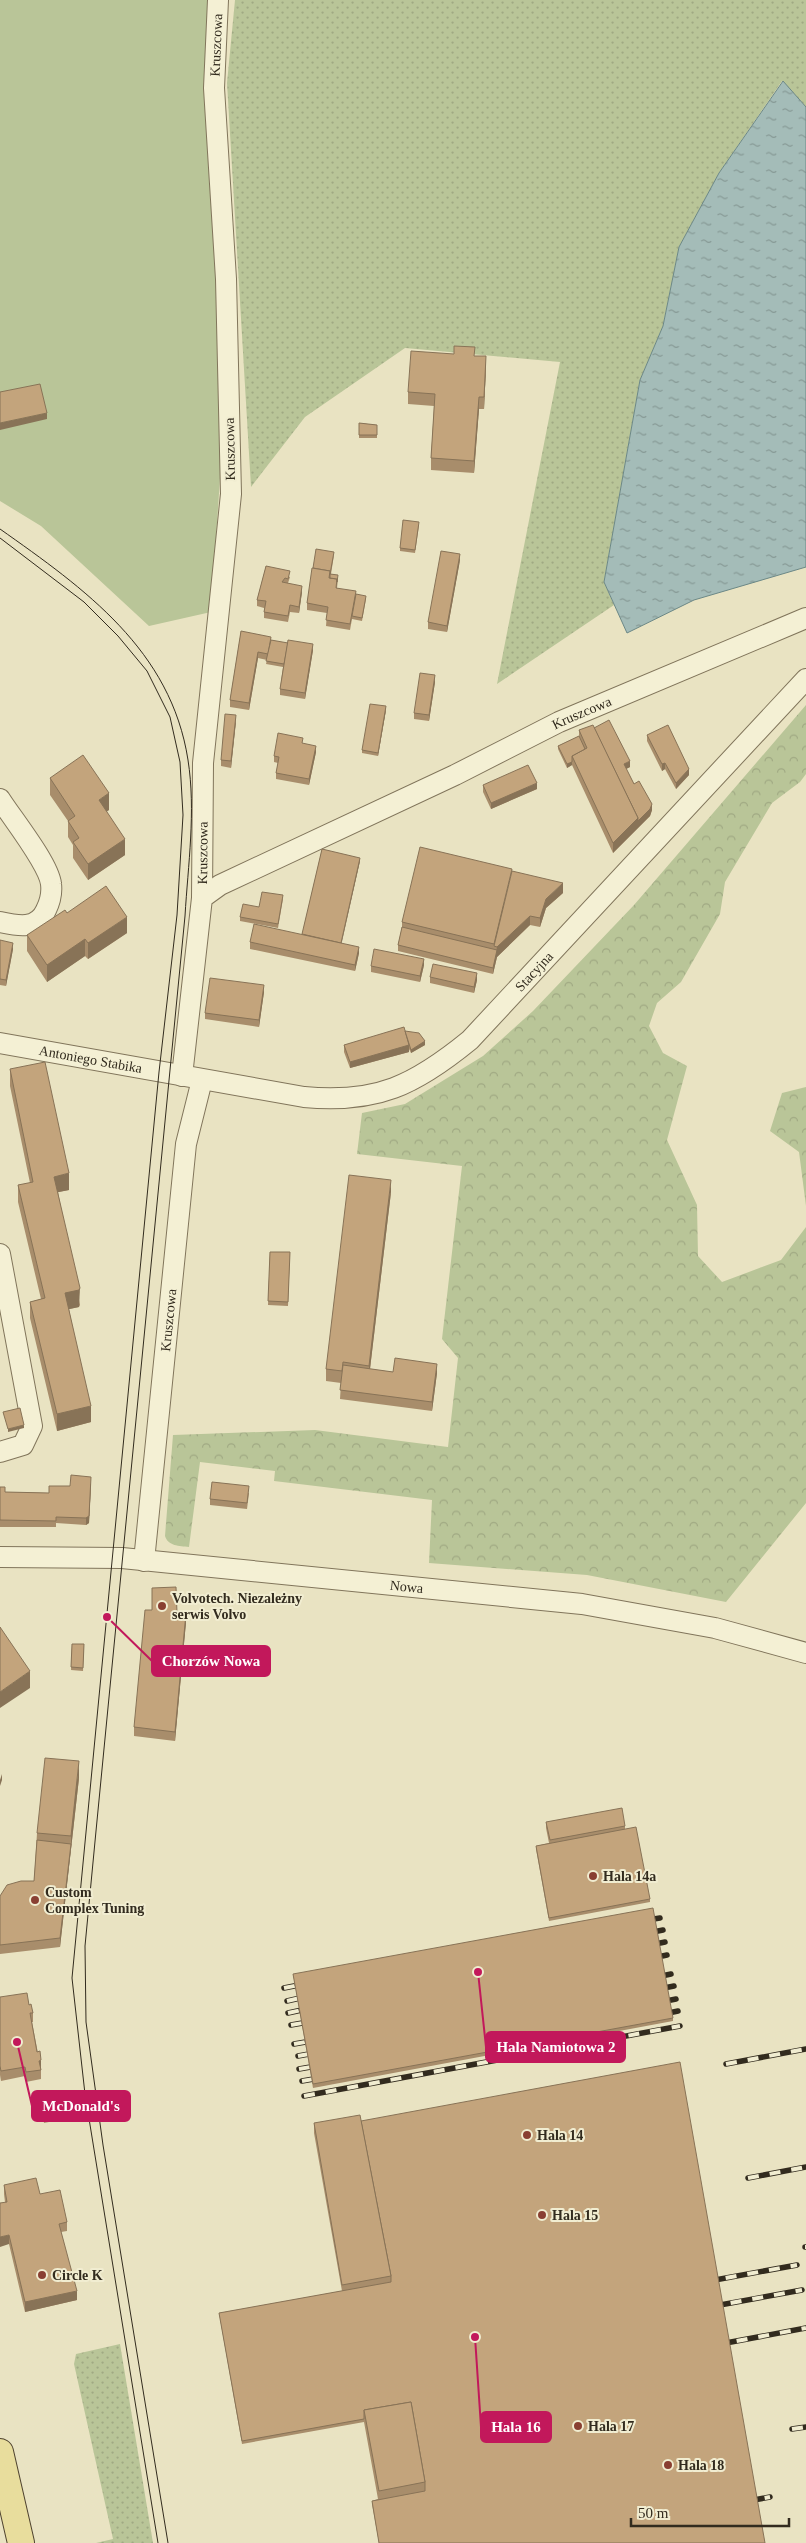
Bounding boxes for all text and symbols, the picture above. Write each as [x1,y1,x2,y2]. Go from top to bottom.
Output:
street label: Kruszcowa [207,12,225,77]
street label: Kruszcowa [222,417,238,481]
street label: Kruszcowa [549,693,614,732]
street label: Kruszcowa [195,821,210,885]
street label: Stacyjna [512,948,556,994]
street label: Antoniego Stabika [38,1043,144,1076]
street label: Kruszcowa [158,1287,179,1352]
street label: Nowa [389,1577,425,1596]
place label: Volvotech. Niezależny serwis Volvo [172,1591,302,1622]
marker: Volvotech. Niezależny serwis Volvo [156,1600,168,1612]
callout: Chorzów Nowa [152,1646,270,1676]
text: Chorzów Nowa [162,1653,261,1669]
place label: Hala 14a [603,1869,656,1884]
marker: Hala 14a [587,1870,599,1882]
place label: Custom Complex Tuning [45,1885,144,1916]
marker: Custom Complex Tuning [29,1894,41,1906]
callout: Hala Namiotowa 2 [486,2032,625,2062]
text: Hala Namiotowa 2 [496,2039,616,2055]
callout: McDonald's [32,2091,130,2121]
text: McDonald's [42,2098,120,2114]
place label: Hala 14 [537,2128,583,2143]
marker: Hala 14 [521,2129,533,2141]
place label: Hala 15 [552,2208,598,2223]
marker: Hala 15 [536,2209,548,2221]
place label: Circle K [52,2268,103,2283]
marker: Circle K [36,2269,48,2281]
callout: Hala 16 [481,2412,551,2442]
text: Hala 16 [491,2419,541,2435]
place label: Hala 17 [588,2419,634,2434]
marker: Hala 17 [572,2420,584,2432]
place label: Hala 18 [678,2458,724,2473]
marker: Hala 18 [662,2459,674,2471]
scale bar [631,2496,788,2528]
text: 50 m [638,2505,669,2521]

